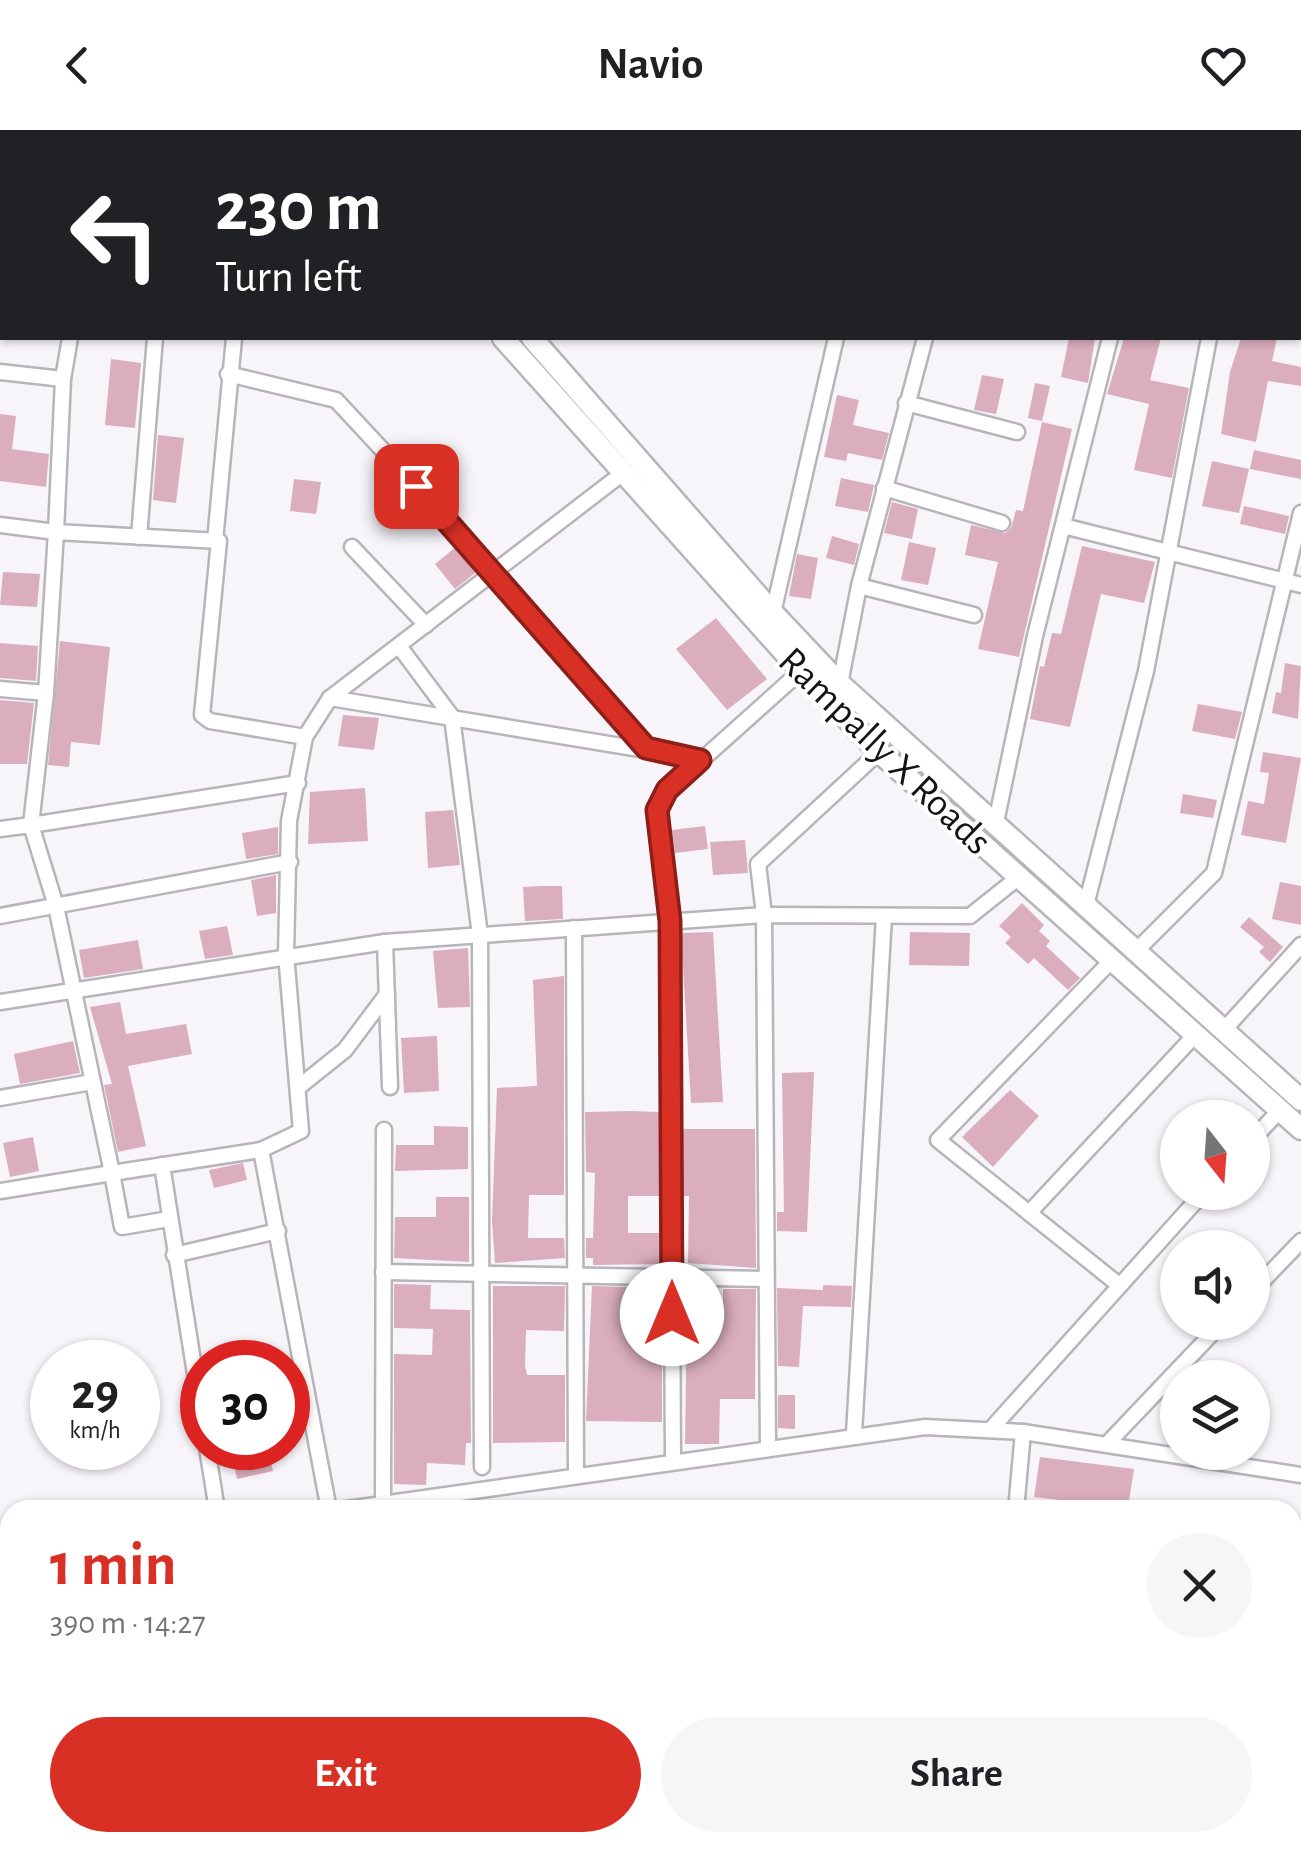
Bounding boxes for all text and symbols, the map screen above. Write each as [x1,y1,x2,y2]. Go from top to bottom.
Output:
icon: back [50,38,105,93]
icon: heart [1196,38,1251,93]
text: Navio [598,42,703,87]
icon: left [50,170,180,300]
text: 230 m [215,173,382,243]
text: Turn left [215,255,362,300]
pin [374,444,459,529]
icon: arrive [389,459,444,514]
street label: Rampally X Roads [771,640,999,863]
north arrow [1160,1100,1270,1210]
map controls [1160,1100,1270,1470]
button: sound [1160,1230,1270,1340]
position arrow [620,1262,724,1366]
speed limit sign: 30 [180,1340,310,1470]
button: layers [1160,1360,1270,1470]
text: 29 [71,1368,119,1418]
text: km/h [69,1418,121,1443]
button: close [1147,1533,1252,1638]
text: 1 min [50,1536,176,1596]
text: 390 m · 14:27 [50,1607,206,1639]
button: Exit [50,1717,641,1832]
button: Share [661,1717,1252,1832]

